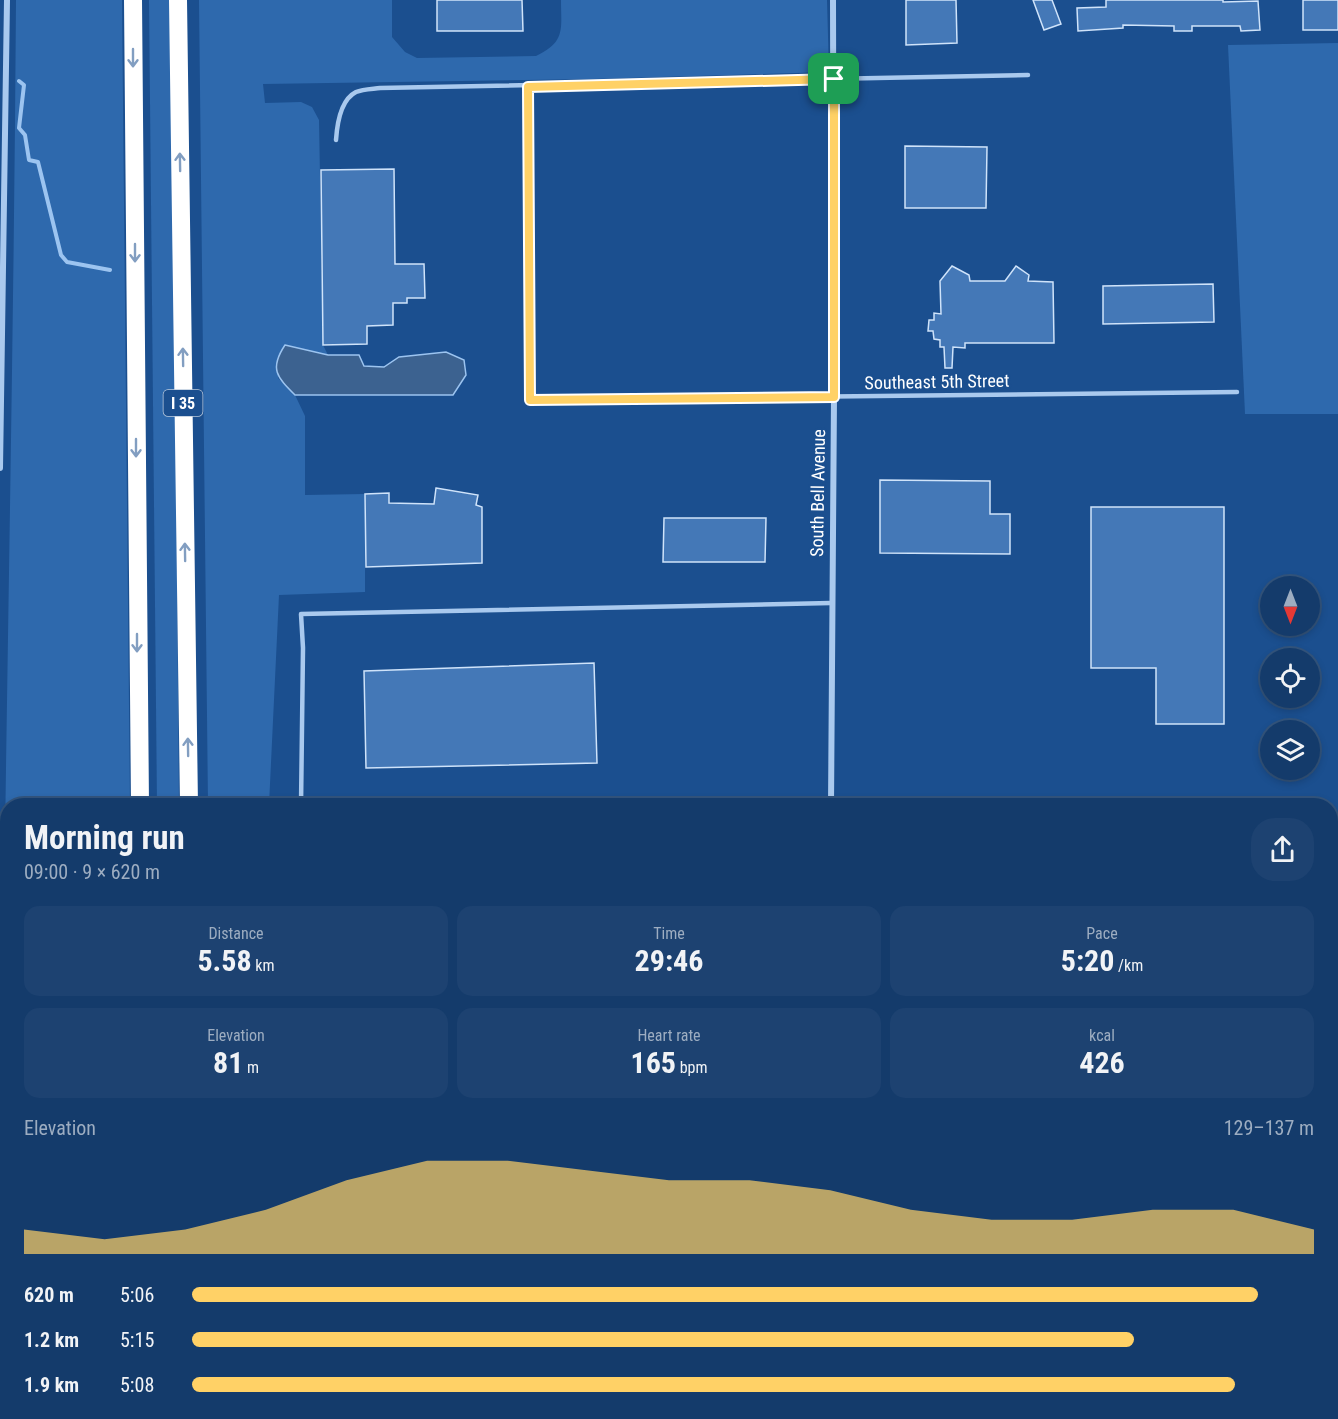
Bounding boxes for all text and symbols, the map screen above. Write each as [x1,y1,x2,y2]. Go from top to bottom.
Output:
one-way arrow [127,48,139,68]
pin [808,53,859,104]
icon: arrive [817,62,850,95]
one-way arrow [174,153,186,173]
one-way arrow [129,243,141,263]
one-way arrow [177,348,188,368]
street label: Southeast 5th Street [864,370,1010,393]
road number: I 35 [164,390,202,416]
street label: South Bell Avenue [806,429,829,557]
one-way arrow [130,438,142,458]
one-way arrow [179,543,191,563]
north arrow [1260,576,1320,636]
map controls [1260,576,1320,780]
one-way arrow [132,633,143,653]
button: locate [1260,648,1320,708]
button: layers [1260,720,1320,780]
one-way arrow [182,738,194,758]
text: Morning run [24,818,185,857]
button: share [1251,818,1314,881]
text: 09:00 · 9 × 620 m [24,860,160,884]
text: Distance [208,924,264,943]
text: Time [653,924,685,943]
text: Pace [1086,924,1118,943]
text: 5.58 [197,943,252,978]
text: 29:46 [635,943,703,978]
text: 5:20 [1061,943,1114,978]
text: km [252,956,275,975]
text: /km [1114,956,1143,975]
text: Elevation [207,1026,265,1045]
text: Heart rate [637,1026,701,1045]
text: kcal [1089,1026,1115,1045]
text: 81 [213,1045,243,1080]
text: 165 [631,1045,676,1080]
text: 426 [1079,1045,1125,1080]
text: m [243,1058,259,1077]
text: bpm [676,1058,707,1077]
text: Elevation [24,1116,96,1140]
text: 129–137 m [1224,1116,1314,1140]
text: 620 m [24,1283,74,1307]
text: 5:06 [120,1283,154,1307]
text: 1.2 km [24,1328,79,1352]
text: 5:15 [120,1328,154,1352]
text: 1.9 km [24,1373,79,1397]
text: 5:08 [120,1373,154,1397]

